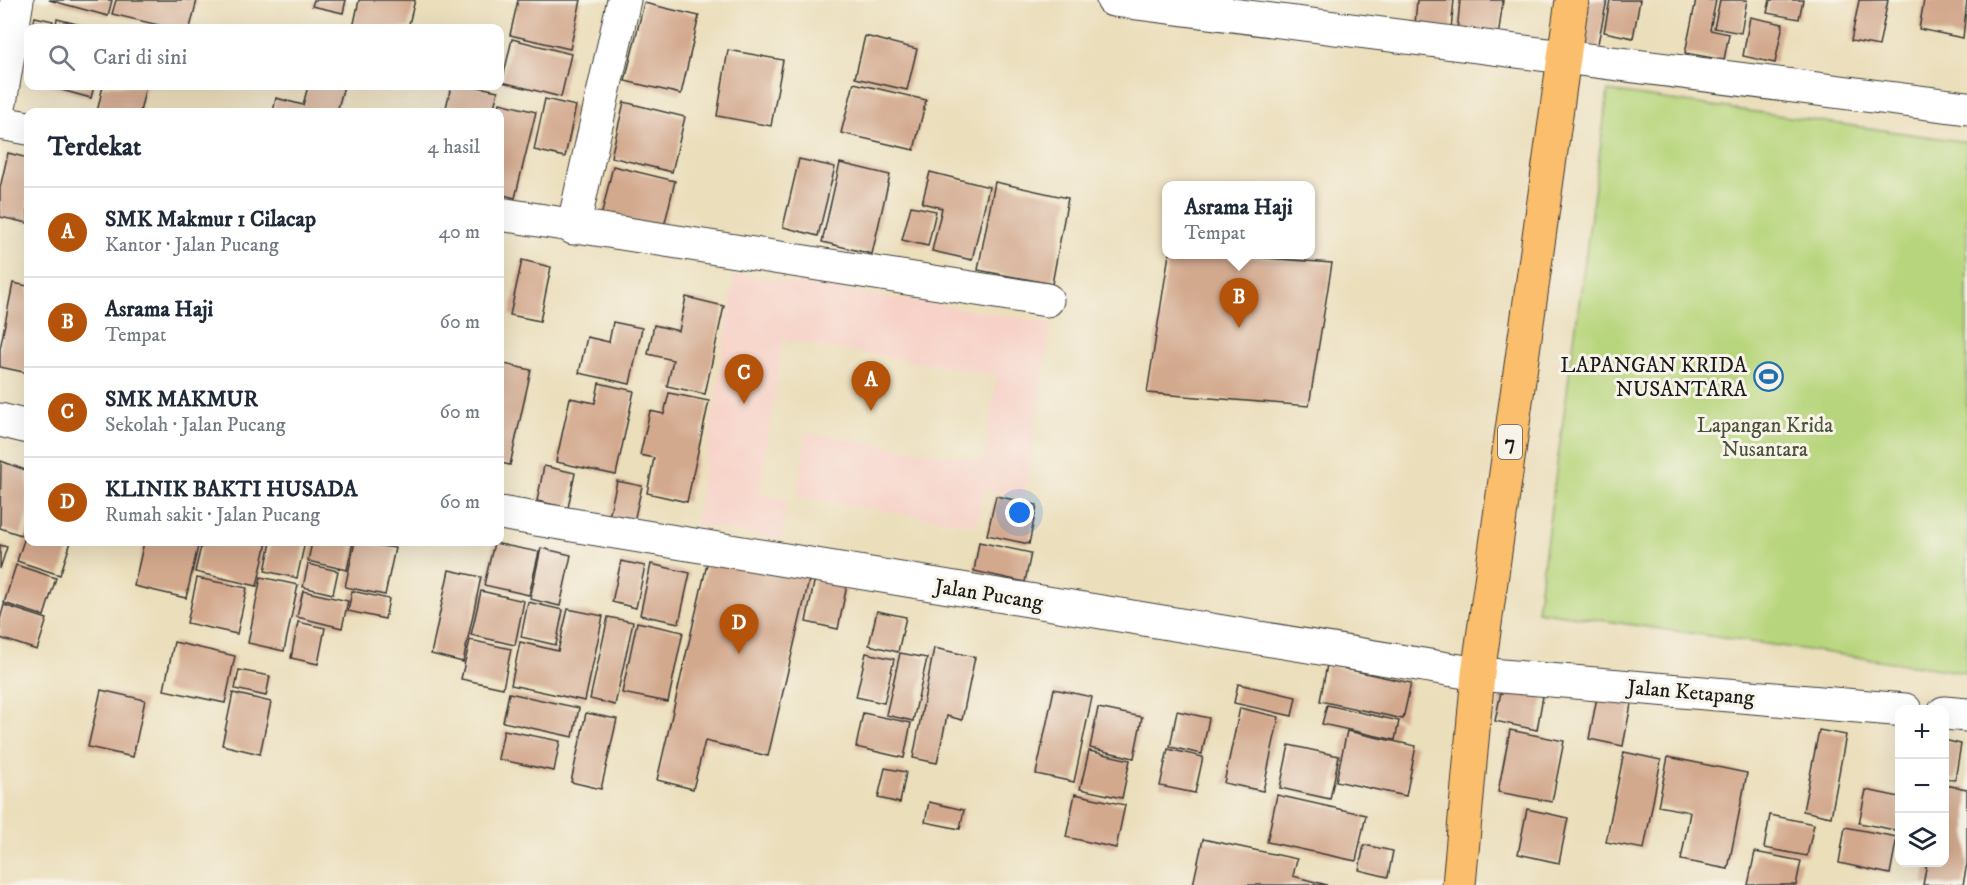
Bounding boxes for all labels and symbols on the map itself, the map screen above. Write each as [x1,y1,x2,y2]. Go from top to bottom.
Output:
pin: B [1220,278,1258,328]
place label: LAPANGAN KRIDA NUSANTARA [1560,353,1748,403]
pin: C [724,354,764,404]
sports icon: LAPANGAN KRIDA NUSANTARA [1752,361,1784,393]
pin: A [852,362,890,411]
park label: Lapangan Krida Nusantara [1697,413,1833,463]
road number: 7 [1498,425,1522,459]
your location [1005,498,1034,527]
street label: Jalan Pucang [931,573,1046,616]
pin: D [720,604,758,654]
street label: Jalan Ketapang [1624,674,1756,712]

